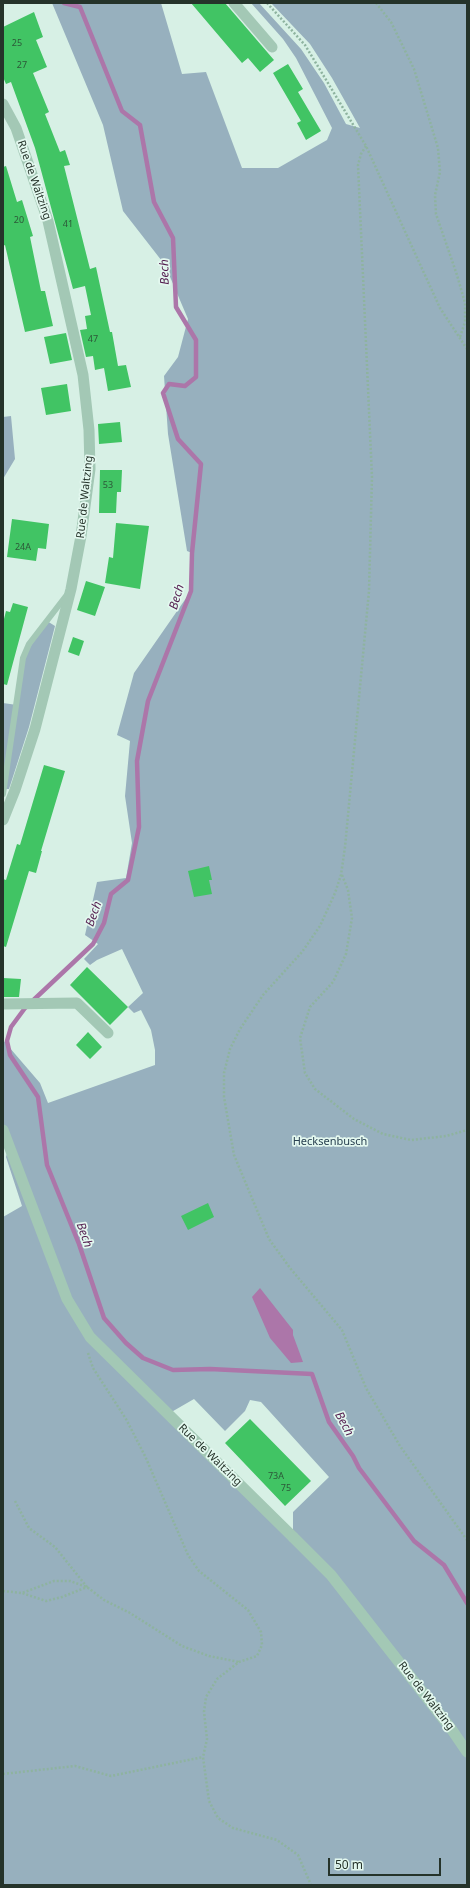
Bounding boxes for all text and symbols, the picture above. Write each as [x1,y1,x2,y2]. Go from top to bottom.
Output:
house number: 25 [12,38,22,48]
house number: 27 [17,60,27,70]
street label: Rue de Waltzing [14,139,54,221]
house number: 20 [14,215,24,225]
house number: 41 [63,219,73,229]
water label: Bech [157,259,173,285]
house number: 47 [88,334,98,344]
street label: Rue de Waltzing [74,455,96,539]
house number: 53 [103,480,113,490]
house number: 24A [15,542,31,552]
water label: Bech [167,583,187,611]
water label: Bech [83,900,105,928]
park label: Hecksenbusch [293,1135,367,1149]
water label: Bech [73,1221,95,1249]
water label: Bech [332,1409,356,1439]
street label: Rue de Waltzing [176,1421,244,1489]
house number: 73A [268,1471,284,1481]
house number: 75 [281,1483,291,1493]
street label: Rue de Waltzing [395,1659,457,1733]
scale bar [330,1850,443,1876]
text: 50 m [335,1856,363,1873]

